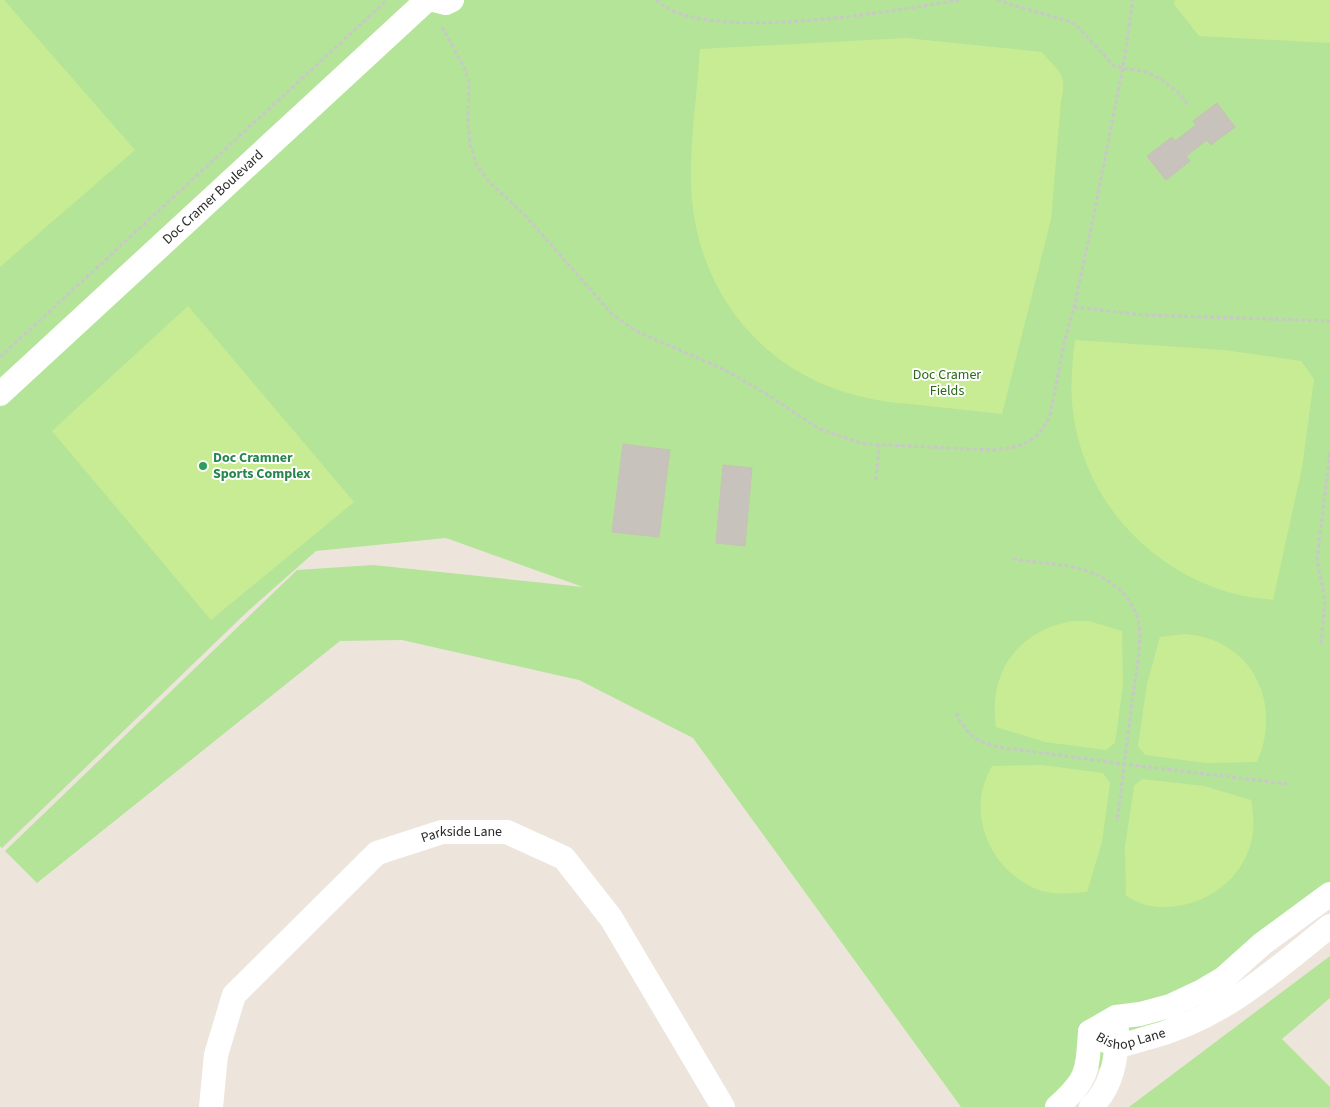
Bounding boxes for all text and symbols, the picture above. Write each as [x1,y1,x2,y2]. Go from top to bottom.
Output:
street label: Doc Cramer Boulevard [158,146,268,249]
park label: Doc Cramer Fields [913,365,981,401]
place label: Doc Cramner Sports Complex [213,448,311,484]
marker: Doc Cramner Sports Complex [197,460,209,472]
street label: Parkside Lane [418,822,502,848]
street label: Bishop Lane [1092,1023,1168,1055]

